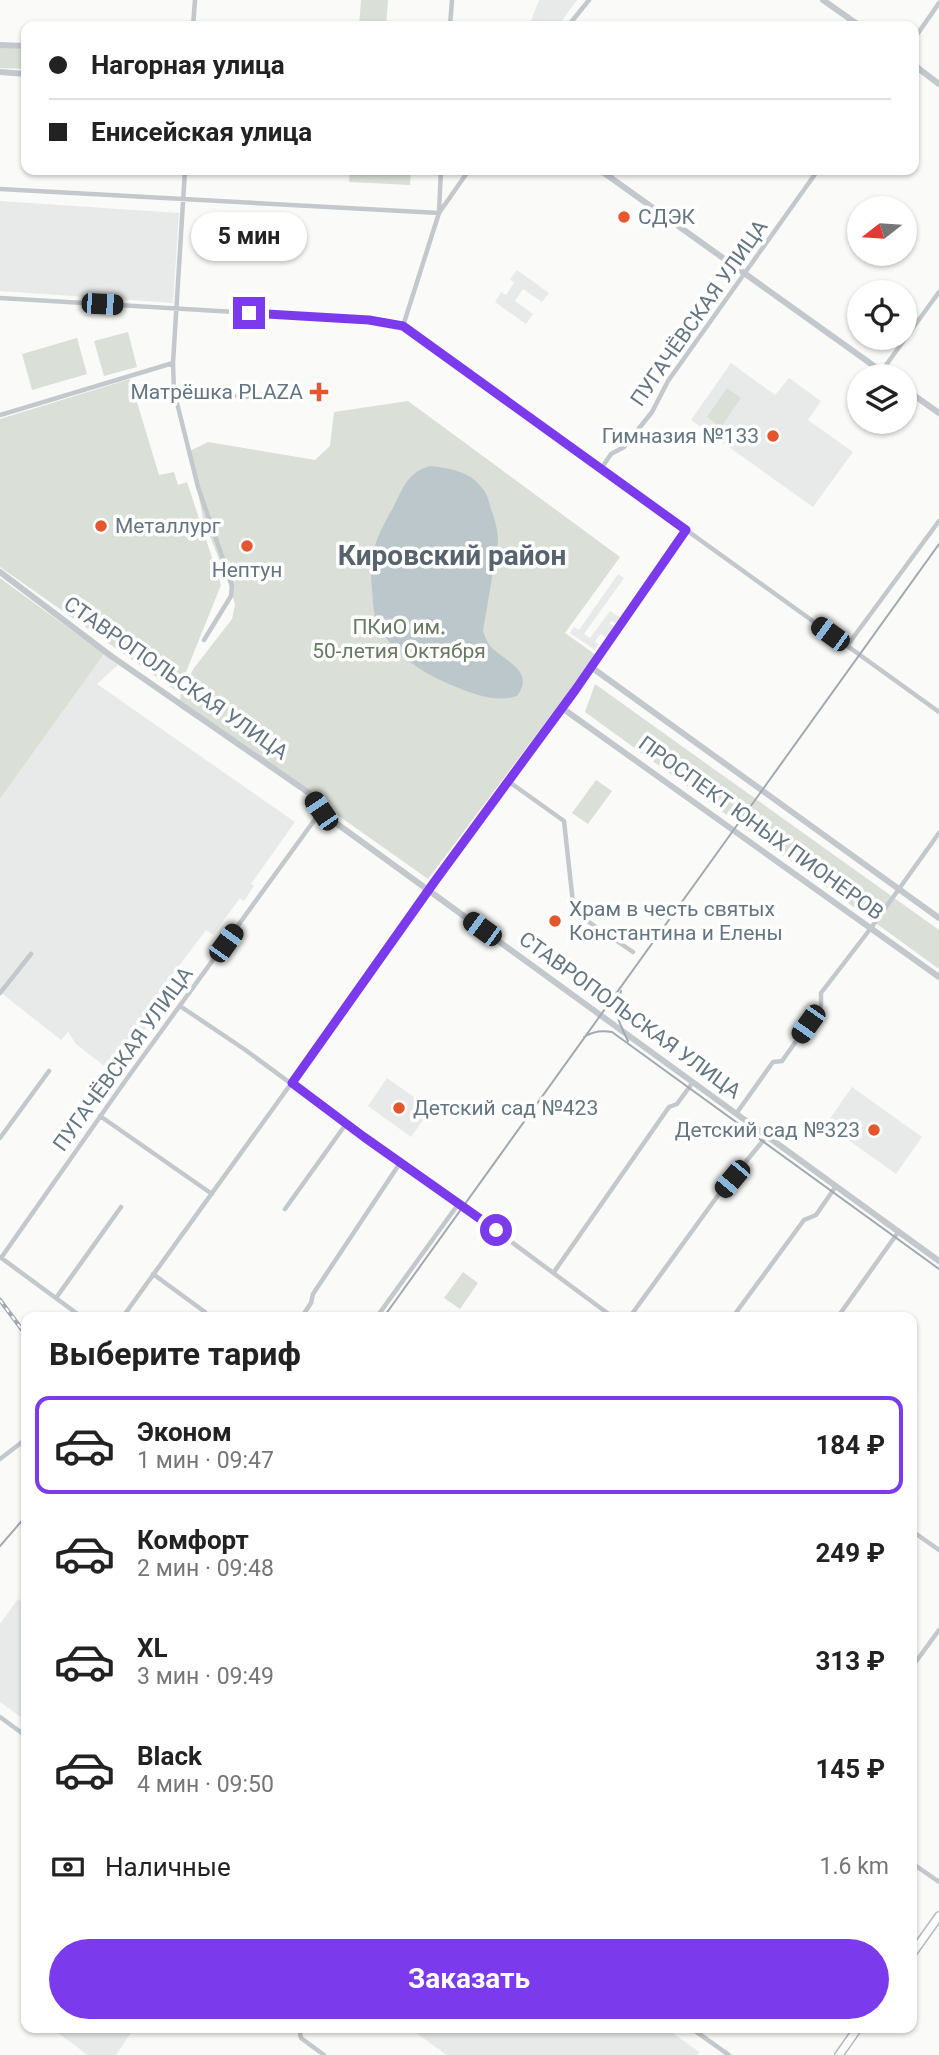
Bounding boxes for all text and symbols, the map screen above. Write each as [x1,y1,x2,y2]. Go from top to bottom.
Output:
text: Нагорная улица [91,50,285,80]
text: Енисейская улица [91,117,312,147]
north arrow [847,196,917,266]
map controls [847,196,917,434]
place label: СДЭК [638,205,696,229]
marker: СДЭК [616,209,632,225]
callout: 5 мин [191,212,307,260]
street label: ПУГАЧЁВСКАЯ УЛИЦА [626,215,773,411]
text: 5 мин [218,223,280,250]
button: locate [847,280,917,350]
car [81,292,124,316]
route end [233,297,265,329]
button: layers [847,364,917,434]
place label: Матрёшка PLAZA [131,380,303,404]
marker: Матрёшка PLAZA [309,382,329,402]
place label: Гимназия №133 [602,424,759,448]
marker: Гимназия №133 [765,428,781,444]
place label: Металлург [115,514,221,538]
marker: Металлург [93,518,109,534]
marker: Нептун [239,538,255,554]
district label: Кировский район [338,539,566,572]
place label: Нептун [212,558,282,582]
street label: СТАВРОПОЛЬСКАЯ УЛИЦА [59,591,293,765]
car [807,613,854,655]
park label: ПКиО им. 50-летия Октября [312,615,486,663]
street label: ПРОСПЕКТ ЮНЫХ ПИОНЕРОВ [634,731,888,925]
car [301,788,342,834]
place label: Храм в честь святых Константина и Елены [569,897,783,945]
car [459,908,506,950]
marker: Храм в честь святых Константина и Елены [547,913,563,929]
car [206,920,247,966]
street label: СТАВРОПОЛЬСКАЯ УЛИЦА [515,927,746,1104]
street label: ПУГАЧЁВСКАЯ УЛИЦА [48,962,198,1156]
car [788,1001,829,1047]
place label: Детский сад №423 [413,1096,598,1120]
marker: Детский сад №423 [391,1100,407,1116]
place label: Детский сад №323 [675,1118,860,1142]
marker: Детский сад №323 [866,1122,882,1138]
car [711,1156,754,1202]
route start [480,1214,512,1246]
text: Выберите тариф [49,1335,301,1373]
icon: car [53,1414,116,1477]
text: Эконом [137,1417,232,1447]
text: 184 ₽ [815,1430,885,1460]
text: 1 мин · 09:47 [137,1447,274,1474]
icon: car [53,1522,116,1585]
text: Комфорт [137,1525,249,1555]
text: 249 ₽ [815,1538,885,1568]
text: 2 мин · 09:48 [137,1555,274,1582]
icon: car [53,1630,116,1693]
text: XL [137,1633,168,1663]
text: 313 ₽ [815,1646,885,1676]
text: 3 мин · 09:49 [137,1663,274,1690]
icon: car [53,1738,116,1801]
text: Black [137,1741,202,1771]
text: 145 ₽ [815,1754,885,1784]
text: 4 мин · 09:50 [137,1771,274,1798]
icon: cash [49,1848,87,1886]
text: Наличные [105,1852,231,1882]
text: 1.6 km [820,1853,889,1880]
button: Заказать [49,1939,889,2019]

